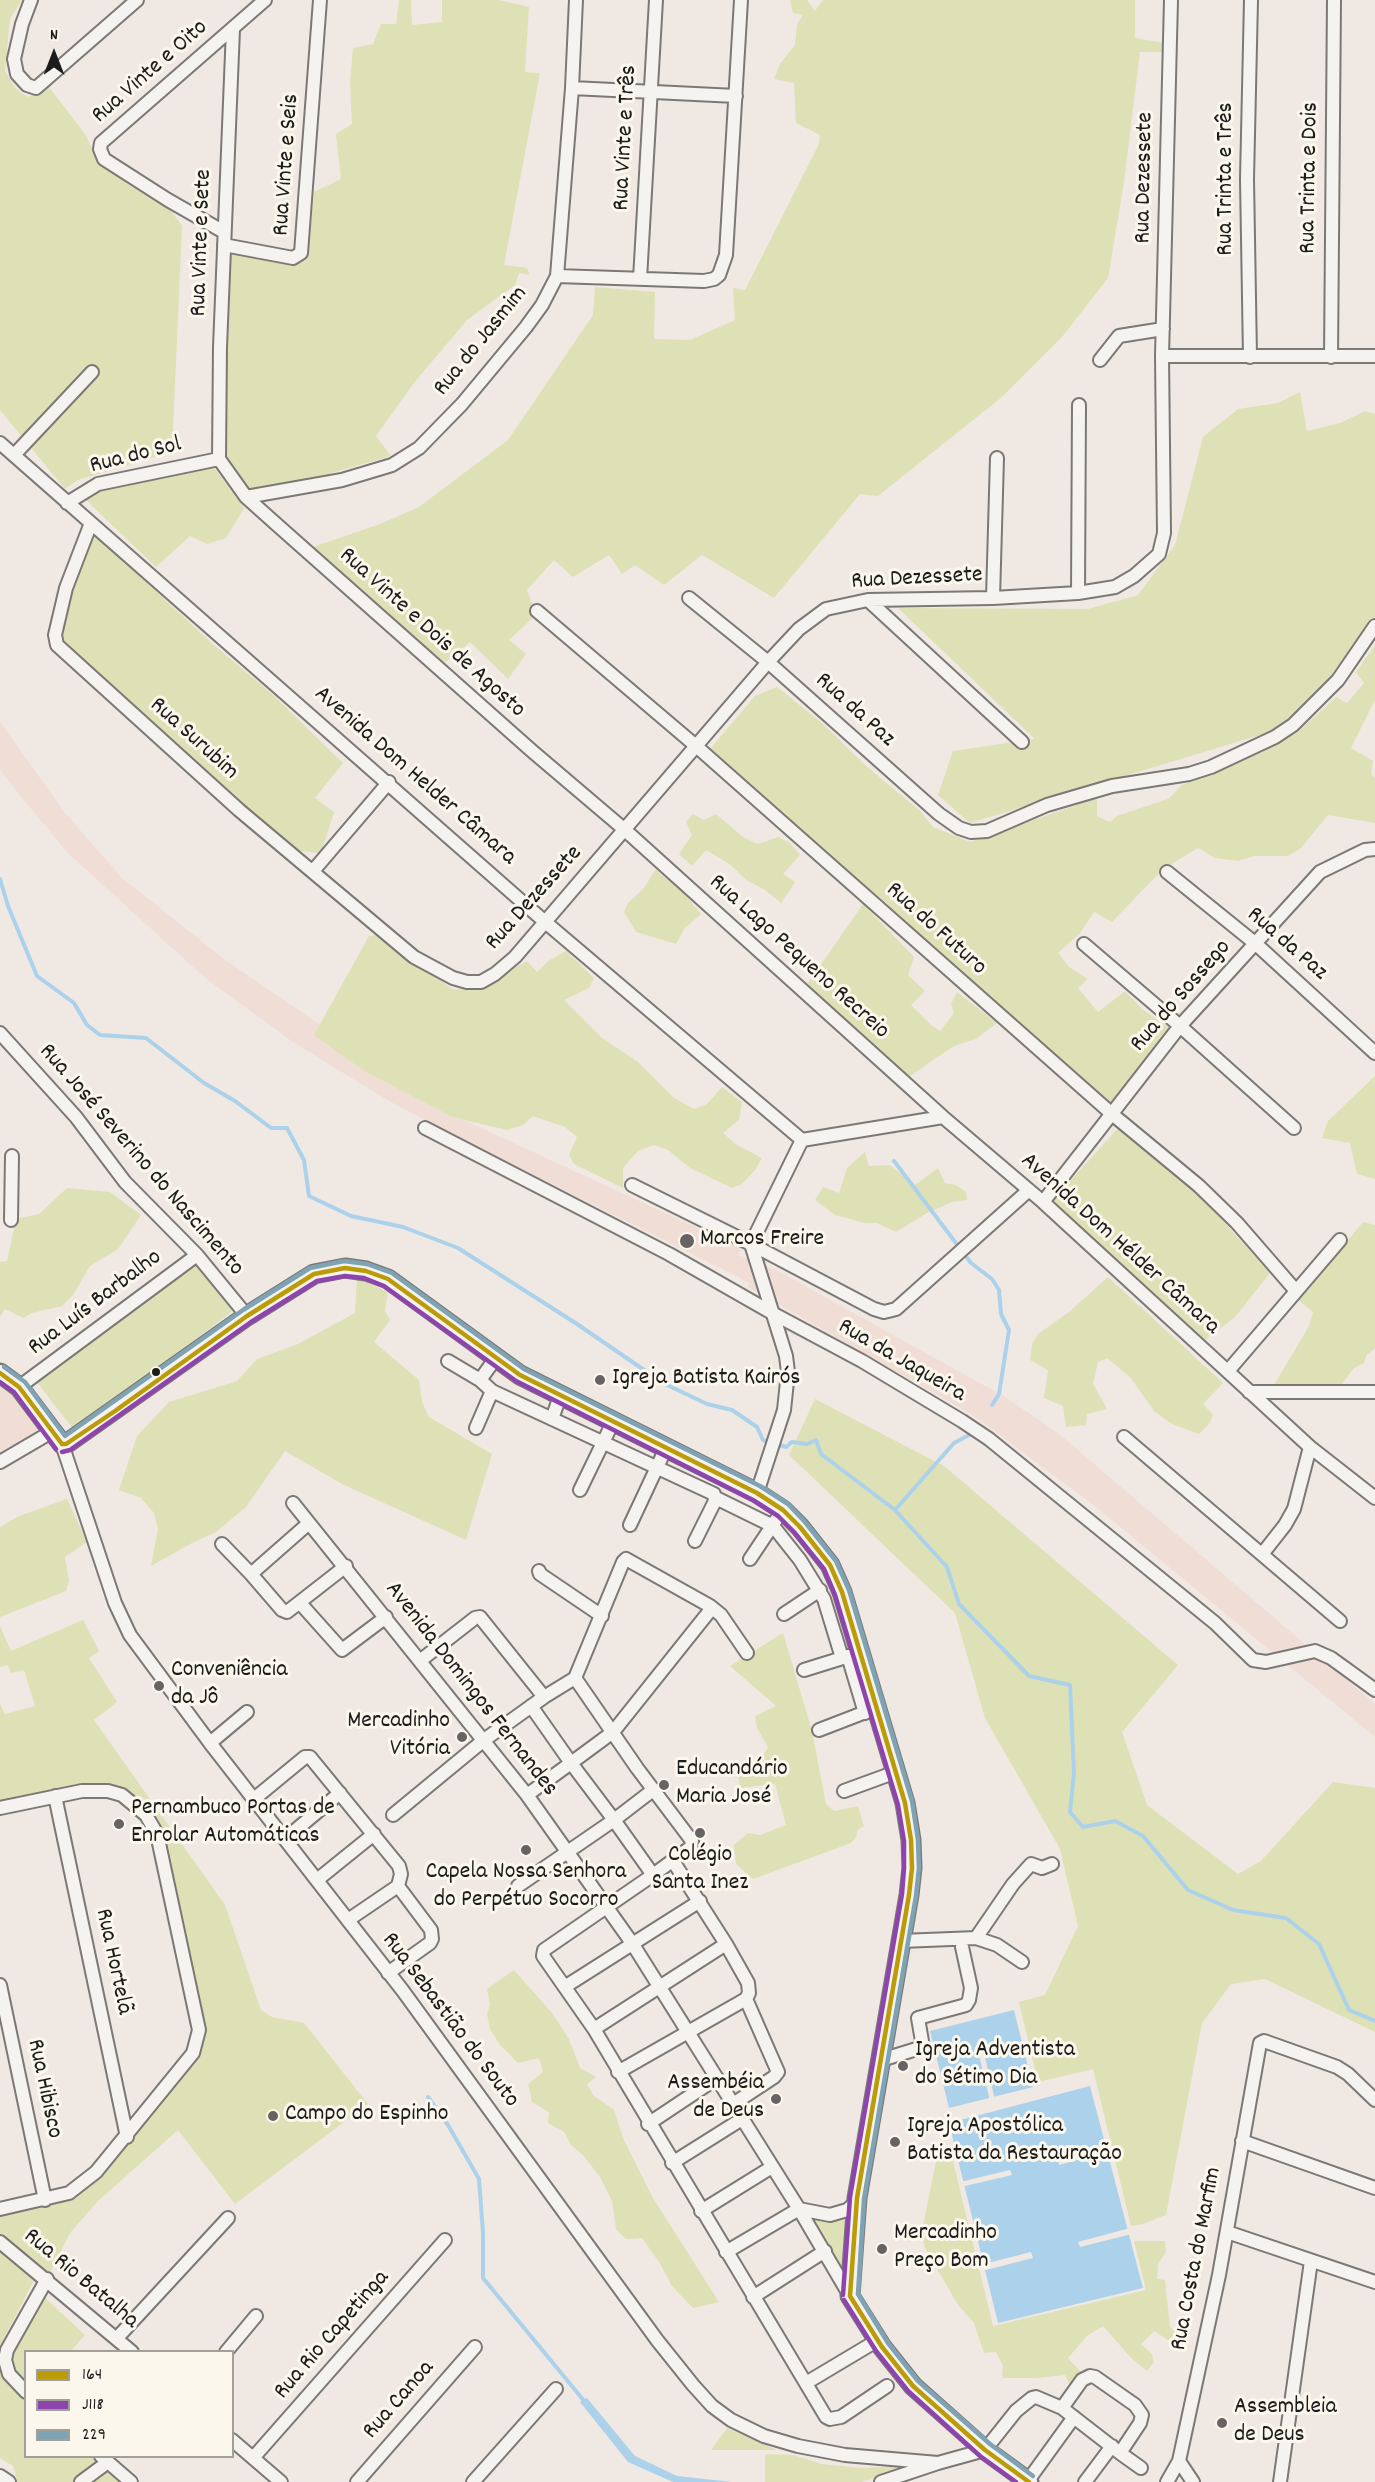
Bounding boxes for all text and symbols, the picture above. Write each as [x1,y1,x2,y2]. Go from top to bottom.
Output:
street label: Rua Vinte e Oito [87,15,215,131]
north arrow [24,24,84,84]
text: N [50,24,58,47]
street label: Rua Vinte e Três [609,64,645,212]
street label: Rua Vinte e Seis [269,93,307,237]
street label: Rua Trinta e Três [1214,102,1242,256]
street label: Rua Trinta e Dois [1295,102,1327,254]
street label: Rua Dezessete [1130,112,1162,244]
street label: Rua Vinte e Sete [186,169,220,317]
street label: Rua do Jasmim [429,281,535,403]
street label: Rua do Sol [87,432,185,482]
street label: Rua Vinte e Dois de Agosto [332,543,530,725]
street label: Rua Dezessete [851,562,983,598]
street label: Rua da Paz [808,667,900,755]
street label: Avenida Dom Helder Câmara [307,681,521,873]
street label: Rua Surubim [142,692,244,788]
street label: Rua Dezessete [480,840,590,958]
street label: Rua Lago Pequeno Recreio [702,869,894,1047]
street label: Rua do Futuro [879,877,991,983]
street label: Rua da Paz [1240,902,1332,988]
street label: Rua do Sossego [1125,935,1239,1059]
street label: Rua José Severino do Nascimento [31,1039,249,1283]
street label: Avenida Dom Hélder Câmara [1013,1148,1225,1342]
place label: Marcos Freire [700,1227,824,1255]
marker: Marcos Freire [678,1232,696,1250]
street label: Rua Luís Barbalho [24,1244,168,1364]
street label: Rua da Jaqueira [832,1314,970,1410]
unlabelled marker [150,1366,162,1378]
place label: Igreja Batista Kairós [612,1366,800,1394]
marker: Igreja Batista Kairós [593,1373,607,1387]
street label: Avenida Domingos Fernandes [377,1577,563,1803]
place label: Conveniência da Jô [171,1658,287,1714]
marker: Conveniência da Jô [152,1679,166,1693]
place label: Mercadinho Vitória [347,1709,450,1765]
marker: Mercadinho Vitória [455,1730,469,1744]
place label: Educandário Maria José [676,1757,788,1813]
marker: Educandário Maria José [657,1778,671,1792]
place label: Pernambuco Portas de Enrolar Automáticas [131,1796,335,1852]
marker: Pernambuco Portas de Enrolar Automáticas [112,1817,126,1831]
marker: Colégio Santa Inez [693,1826,707,1840]
marker: Capela Nossa Senhora do Perpétuo Socorro [519,1843,533,1857]
place label: Colégio Santa Inez [652,1843,748,1899]
place label: Capela Nossa Senhora do Perpétuo Socorro [426,1860,626,1916]
street label: Rua Hortelã [87,1906,137,2018]
street label: Rua Sebastião do Souto [374,1928,524,2114]
street label: Rua Hibisco [18,2037,68,2141]
place label: Igreja Adventista do Sétimo Dia [915,2038,1075,2094]
marker: Igreja Adventista do Sétimo Dia [896,2059,910,2073]
place label: Assembéia de Deus [667,2071,764,2127]
marker: Assembéia de Deus [769,2092,783,2106]
place label: Campo do Espinho [285,2102,448,2130]
marker: Campo do Espinho [266,2109,280,2123]
place label: Igreja Apostólica Batista da Restauração [907,2114,1122,2170]
marker: Igreja Apostólica Batista da Restauração [888,2135,902,2149]
street label: Rua Costa do Marfim [1166,2165,1230,2353]
place label: Mercadinho Preço Bom [894,2221,997,2277]
street label: Rua Rio Batalha [16,2223,144,2337]
marker: Mercadinho Preço Bom [875,2242,889,2256]
street label: Rua Rio Capetinga [269,2265,397,2407]
legend [24,2350,234,2458]
street label: Rua Canoa [358,2356,442,2446]
text: 164 [82,2363,102,2388]
text: J118 [82,2393,104,2418]
place label: Assembleia de Deus [1234,2395,1337,2451]
marker: Assembleia de Deus [1215,2416,1229,2430]
text: 229 [82,2423,106,2448]

